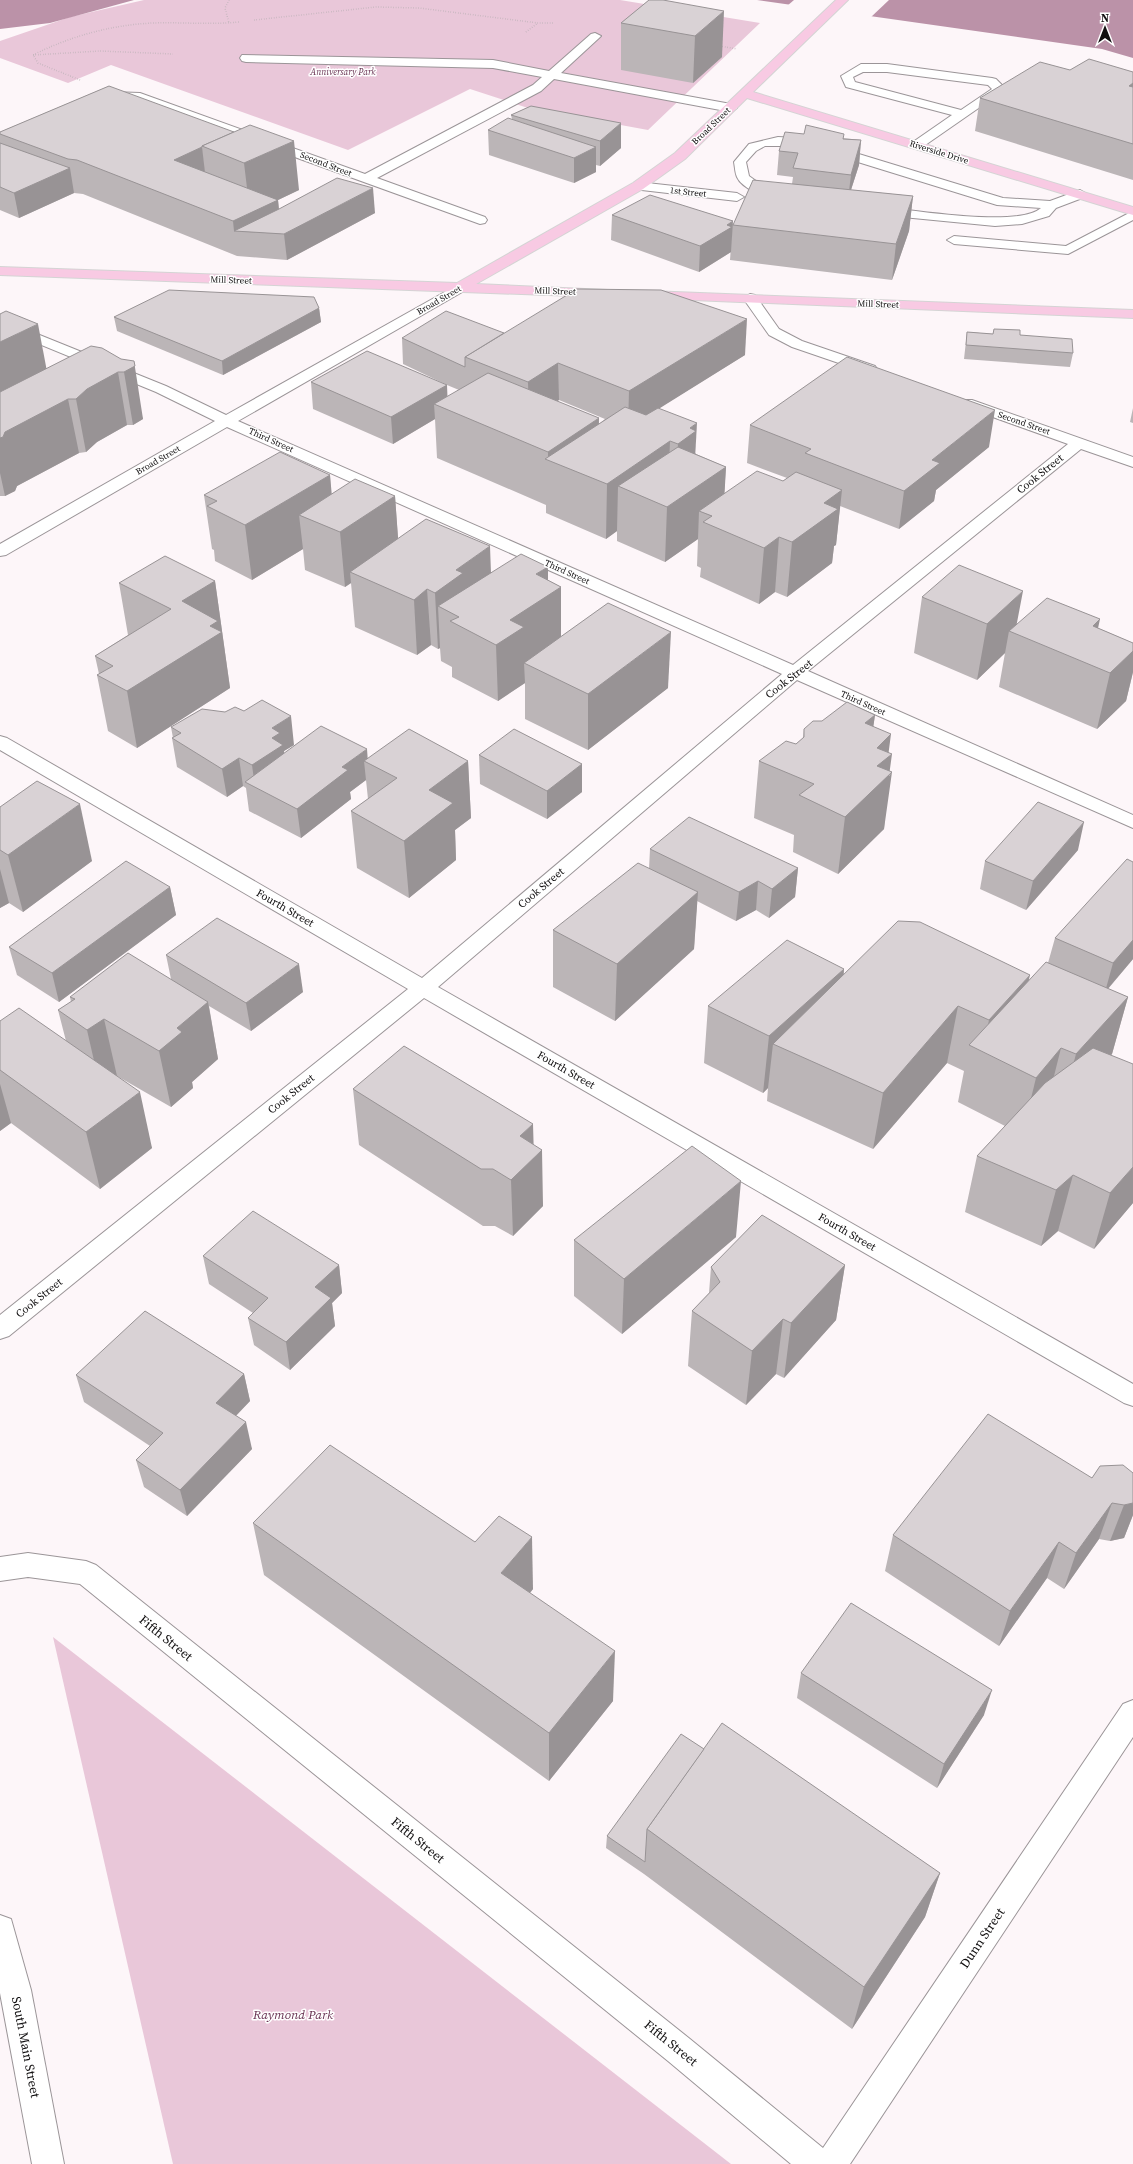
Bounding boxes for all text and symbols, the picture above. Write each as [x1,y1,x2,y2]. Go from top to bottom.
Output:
north arrow [1085,8,1125,48]
text: N [1101,11,1109,26]
park label: Anniversary Park [309,66,376,78]
street label: Broad Street [689,104,733,147]
street label: Riverside Drive [908,137,970,167]
street label: Second Street [298,149,354,179]
street label: 1st Street [669,184,707,200]
street label: Mill Street [210,273,252,287]
street label: Broad Street [415,282,463,318]
street label: Mill Street [534,284,576,298]
street label: Mill Street [857,297,899,311]
street label: Second Street [996,408,1052,438]
street label: Third Street [247,425,295,455]
street label: Broad Street [134,442,182,478]
street label: Cook Street [1014,450,1067,497]
street label: Third Street [543,557,591,587]
street label: Cook Street [762,656,816,702]
street label: Third Street [839,688,887,718]
street label: Cook Street [515,864,568,912]
street label: Fourth Street [253,885,317,931]
street label: Fourth Street [534,1047,598,1093]
street label: Cook Street [265,1070,318,1117]
street label: Fourth Street [815,1209,879,1255]
street label: Cook Street [13,1274,66,1321]
street label: Fifth Street [136,1611,197,1665]
street label: Fifth Street [388,1813,449,1867]
street label: Dunn Street [956,1904,1009,1971]
street label: South Main Street [8,1995,44,2100]
park label: Raymond Park [252,2006,334,2023]
street label: Fifth Street [641,2016,702,2070]

